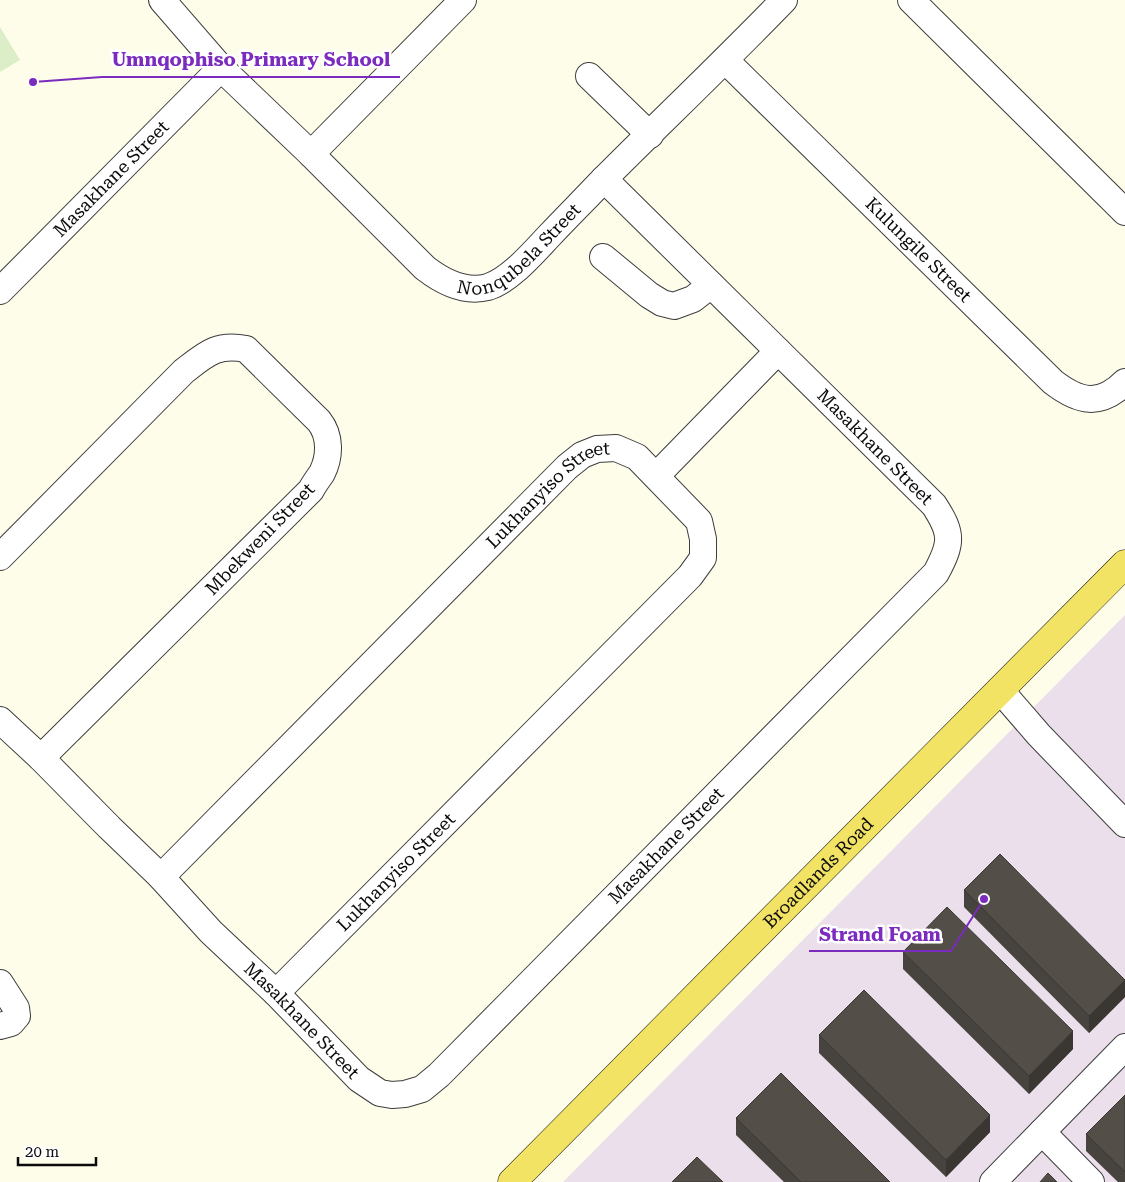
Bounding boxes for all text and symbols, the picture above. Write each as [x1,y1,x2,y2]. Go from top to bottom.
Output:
callout: Umnqophiso Primary School [102,43,400,77]
text: Umnqophiso Primary School [112,48,390,71]
street label: Masakhane Street [49,116,173,241]
street label: Kulungile Street [861,193,976,306]
street label: Nonqubela Street [455,199,585,299]
street label: Masakhane Street [813,384,938,509]
street label: Lukhanyiso Street [482,437,611,552]
street label: Mbekweni Street [201,478,319,599]
street label: Masakhane Street [604,782,728,908]
street label: Lukhanyiso Street [332,808,459,935]
street label: Broadlands Road [759,813,878,932]
callout: Strand Foam [809,917,951,951]
text: Strand Foam [819,923,942,946]
street label: Masakhane Street [240,958,364,1083]
scale bar [18,1134,95,1166]
text: 20 m [25,1143,60,1161]

